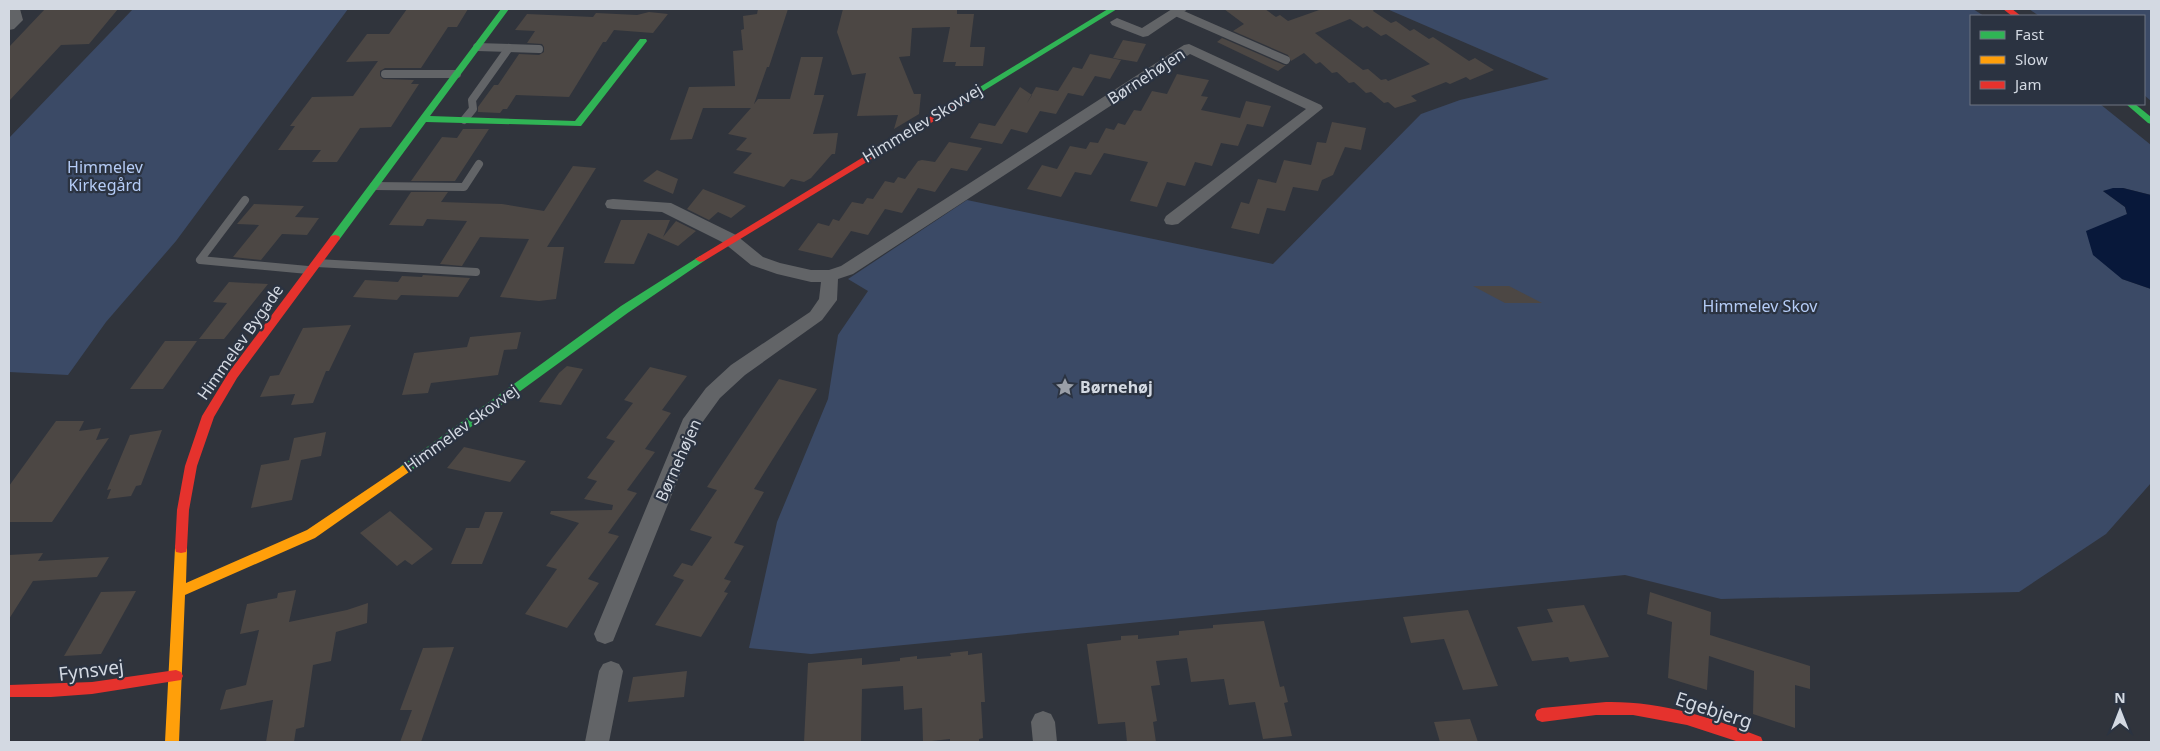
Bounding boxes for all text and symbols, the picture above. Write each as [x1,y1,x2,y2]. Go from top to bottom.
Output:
legend [1970,15,2145,105]
text: Fast [2015,24,2044,44]
street label: Børnehøjen [1103,43,1189,109]
text: Slow [2015,49,2048,69]
text: Jam [2013,74,2042,94]
street label: Himmelev Skovvej [858,79,986,167]
park label: Himmelev Kirkegård [67,156,144,196]
street label: Himmelev Bygade [192,280,288,404]
park label: Himmelev Skov [1703,295,1818,317]
place icon: Børnehøj [1054,376,1076,398]
place label: Børnehøj [1080,376,1153,398]
street label: Himmelev Skovvej [399,379,523,477]
street label: Børnehøjen [650,415,706,505]
street label: Fynsvej [57,653,125,687]
street label: Egebjerg [1672,685,1756,735]
north arrow [2095,686,2145,736]
text: N [2114,688,2126,707]

